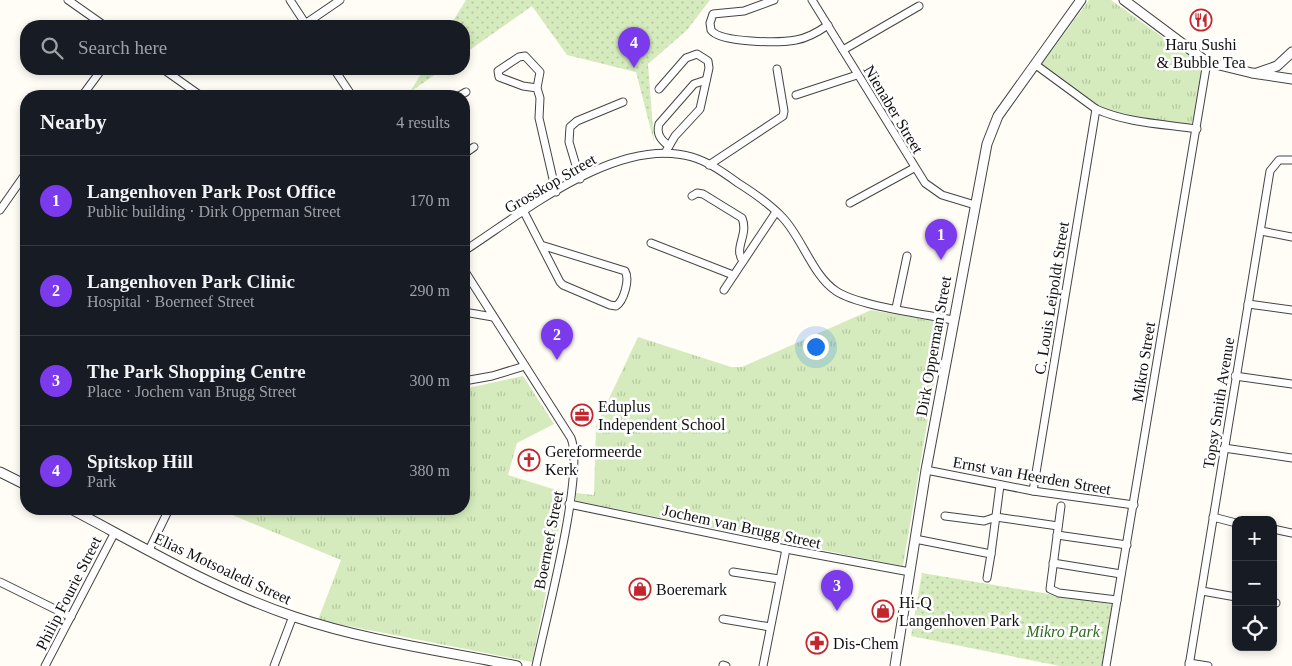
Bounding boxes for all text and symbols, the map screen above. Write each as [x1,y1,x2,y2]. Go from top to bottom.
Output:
restaurant icon: Haru Sushi & Bubble Tea [1189,8,1213,32]
search box [20,20,470,75]
pin: 4 [618,27,650,68]
icon: search [38,34,66,62]
place label: Haru Sushi & Bubble Tea [1156,36,1246,71]
text: Search here [78,37,167,58]
street label: Nienaber Street [861,62,927,157]
text: Nearby [40,110,107,134]
text: 4 results [396,114,450,131]
street label: Grosskop Street [502,150,600,217]
text: Langenhoven Park Post Office [87,181,336,202]
text: 1 [52,192,60,209]
text: 170 m [410,192,450,209]
text: Public building · Dirk Opperman Street [87,203,341,220]
pin: 1 [925,219,957,260]
street label: C. Louis Leipoldt Street [1031,220,1073,376]
text: Langenhoven Park Clinic [87,271,295,292]
street label: Dirk Opperman Street [913,274,955,418]
text: 2 [52,282,60,299]
text: 290 m [410,282,450,299]
text: Hospital · Boerneef Street [87,293,255,310]
pin: 2 [541,319,573,360]
street label: Mikro Street [1129,320,1158,404]
your location [803,334,829,360]
street label: Topsy Smith Avenue [1200,336,1238,470]
text: The Park Shopping Centre [87,361,306,382]
text: 3 [52,372,60,389]
text: 300 m [410,372,450,389]
text: Place · Jochem van Brugg Street [87,383,296,400]
place label: Eduplus Independent School [598,398,726,434]
office icon: Eduplus Independent School [570,403,594,427]
place label: Gereformeerde Kerk [545,443,642,478]
church icon: Gereformeerde Kerk [517,448,541,472]
text: Spitskop Hill [87,451,193,472]
street label: Ernst van Heerden Street [951,453,1113,498]
text: 4 [52,462,60,479]
text: 380 m [410,462,450,479]
text: Park [87,473,116,490]
street label: Boerneef Street [531,489,566,591]
street label: Jochem van Brugg Street [661,501,823,553]
map controls [1232,516,1277,651]
button: + [1232,516,1277,561]
street label: Elias Motsoaledi Street [152,529,295,608]
street label: Philip Fourie Street [32,533,106,653]
button: − [1232,561,1277,606]
pin: 3 [821,570,853,611]
shop icon: Boeremark [628,577,652,601]
place label: Boeremark [656,581,727,598]
place label: Hi-Q Langenhoven Park [899,594,1019,630]
shop icon: Hi-Q Langenhoven Park [871,599,895,623]
button: locate [1232,606,1277,651]
park label: Mikro Park [1025,623,1101,640]
pharmacy icon: Dis-Chem [805,631,829,655]
place label: Dis-Chem [833,635,899,652]

